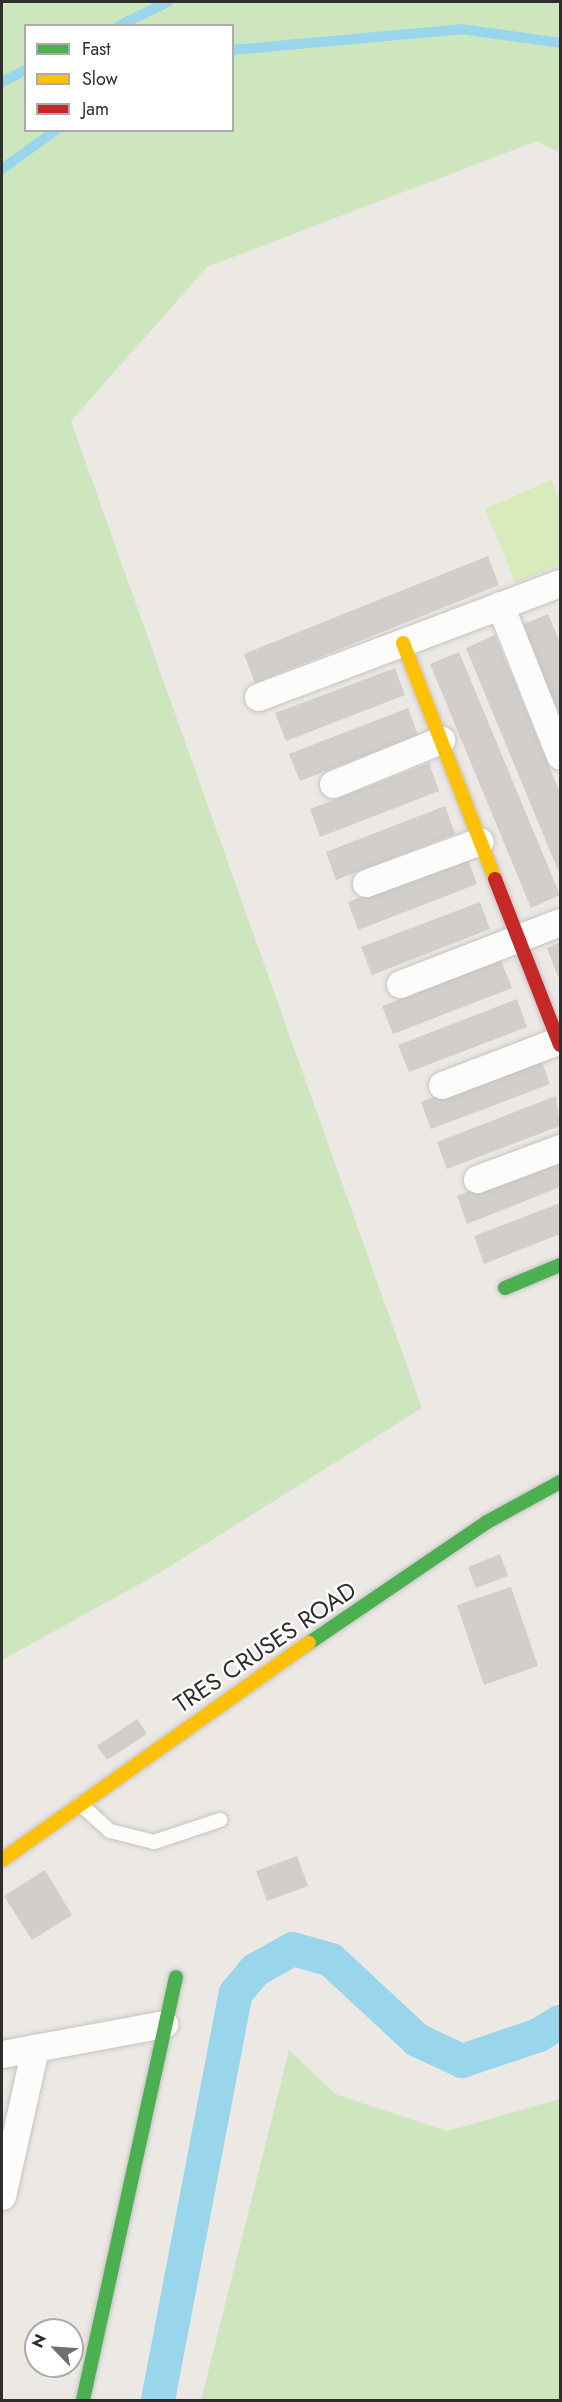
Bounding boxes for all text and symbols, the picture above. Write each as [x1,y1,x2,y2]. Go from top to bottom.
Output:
legend [24,24,234,132]
text: Fast [82,36,111,62]
text: Slow [82,66,118,92]
text: Jam [82,96,109,122]
street label: TRES CRUSES ROAD [168,1575,362,1719]
north arrow [24,2318,84,2378]
text: N [26,2330,52,2352]

